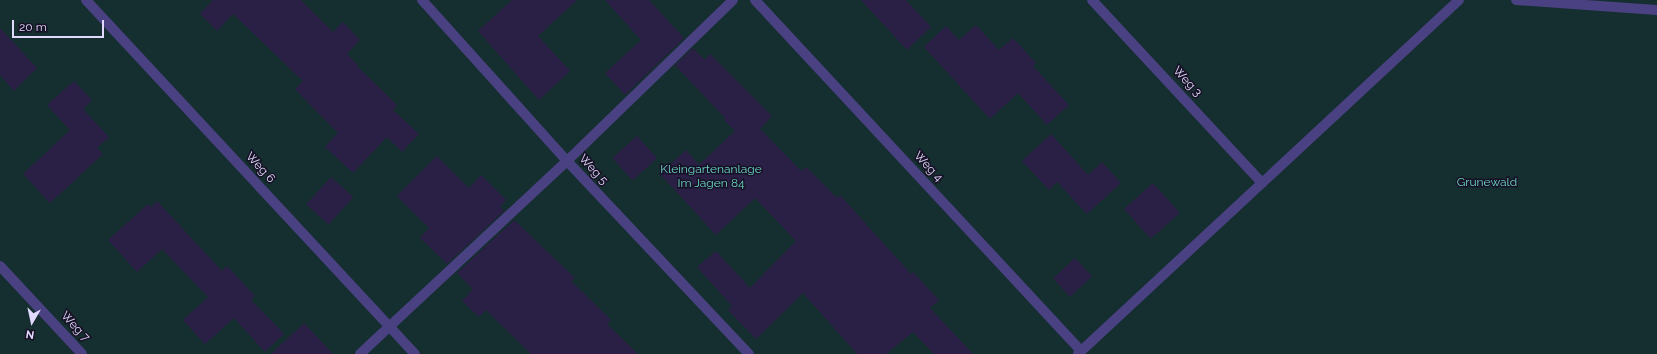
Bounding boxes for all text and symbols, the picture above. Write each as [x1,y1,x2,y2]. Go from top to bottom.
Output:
scale bar [14,12,106,38]
text: 20 m [19,20,47,34]
street label: Weg 3 [1170,64,1204,100]
street label: Weg 4 [911,149,945,185]
street label: Weg 6 [242,150,278,186]
street label: Weg 5 [576,152,610,188]
park label: Kleingartenanlage Im Jagen 84 [660,163,762,191]
park label: Grunewald [1457,176,1517,190]
north arrow [12,302,52,342]
street label: Weg 7 [58,309,92,345]
text: N [25,327,35,341]

